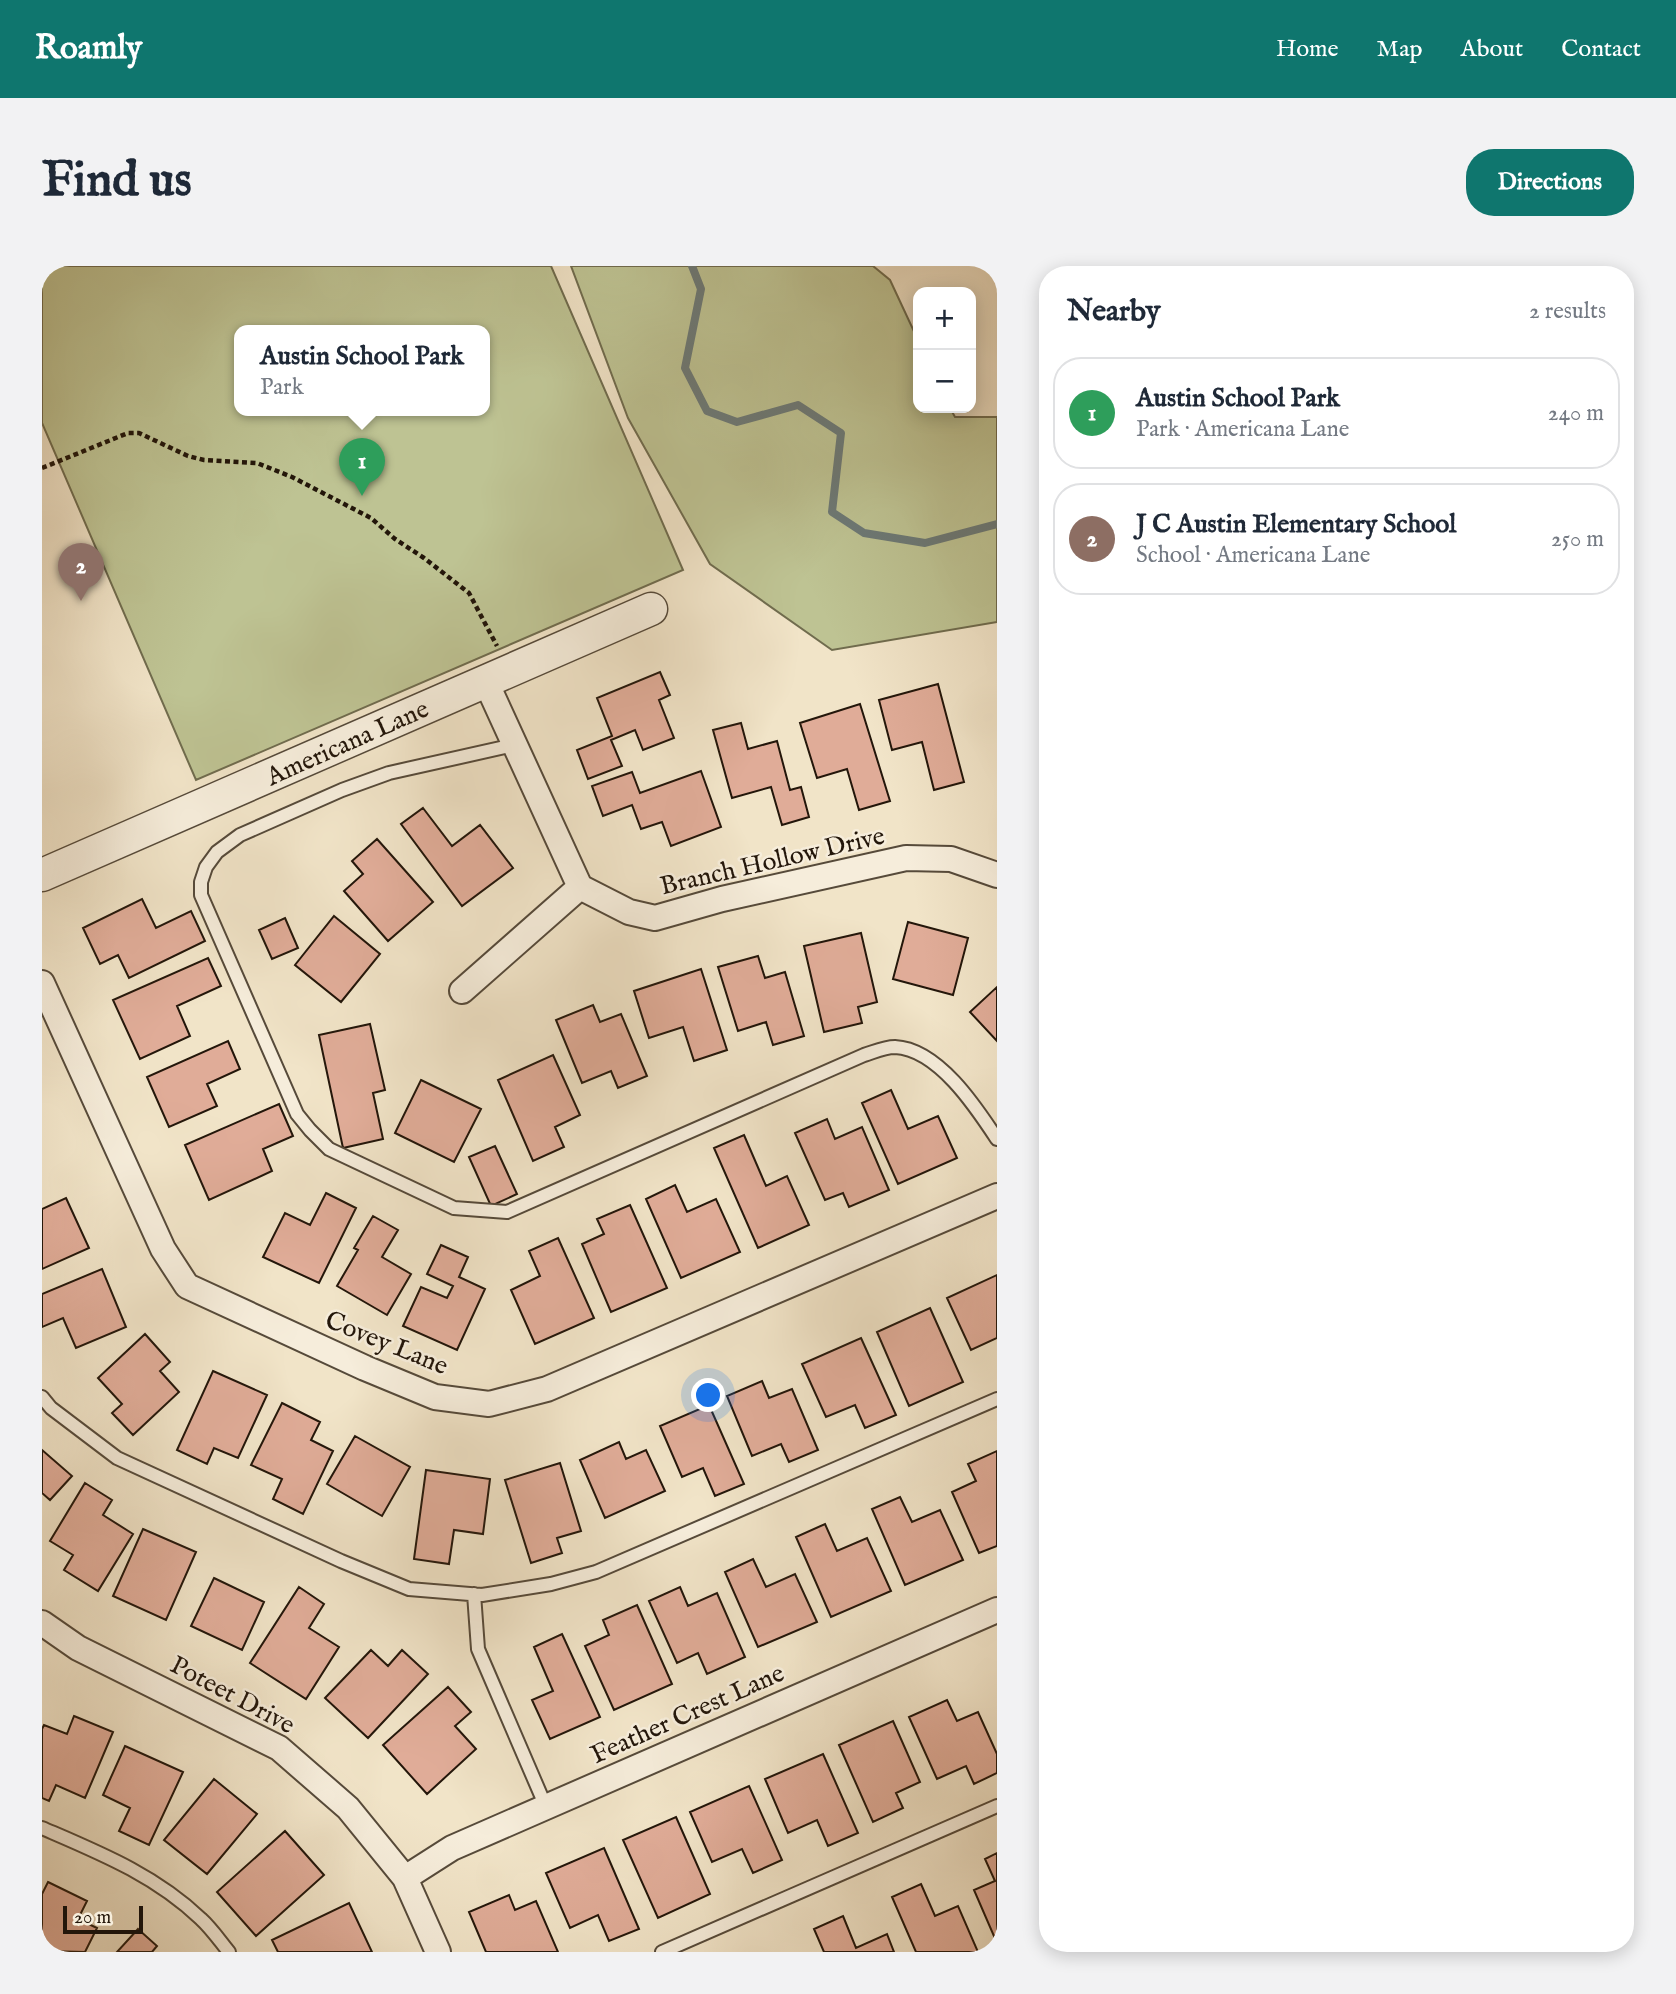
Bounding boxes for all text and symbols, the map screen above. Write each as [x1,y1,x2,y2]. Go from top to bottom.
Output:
text: Roamly [35,28,142,70]
text: Home [1276,34,1339,65]
text: Map [1377,34,1423,65]
text: About [1461,34,1523,65]
text: Contact [1561,34,1641,65]
button: Directions [1466,149,1634,216]
text: Find us [42,151,192,213]
map controls [913,287,976,413]
button: + [913,287,976,350]
text: Nearby [1067,293,1160,331]
text: 2 results [1529,297,1606,326]
popup [234,325,490,416]
text: Austin School Park [260,340,464,373]
button: − [913,350,976,413]
text: Park [260,373,304,402]
text: Austin School Park [1136,382,1340,415]
text: 1 [1088,399,1096,428]
text: 240 m [1548,399,1604,428]
text: Park · Americana Lane [1136,415,1349,444]
pin: 1 [339,438,385,496]
text: J C Austin Elementary School [1136,508,1456,541]
text: 2 [1087,525,1097,554]
text: 250 m [1551,525,1604,554]
text: School · Americana Lane [1136,541,1370,570]
pin: 2 [58,543,104,601]
street label: Americana Lane [260,693,434,794]
street label: Branch Hollow Drive [657,820,888,903]
street label: Covey Lane [320,1304,453,1383]
your location [691,1378,725,1412]
street label: Poteet Drive [164,1649,300,1742]
street label: Feather Crest Lane [586,1657,790,1772]
scale bar [63,1903,144,1935]
text: 20 m [74,1906,111,1930]

